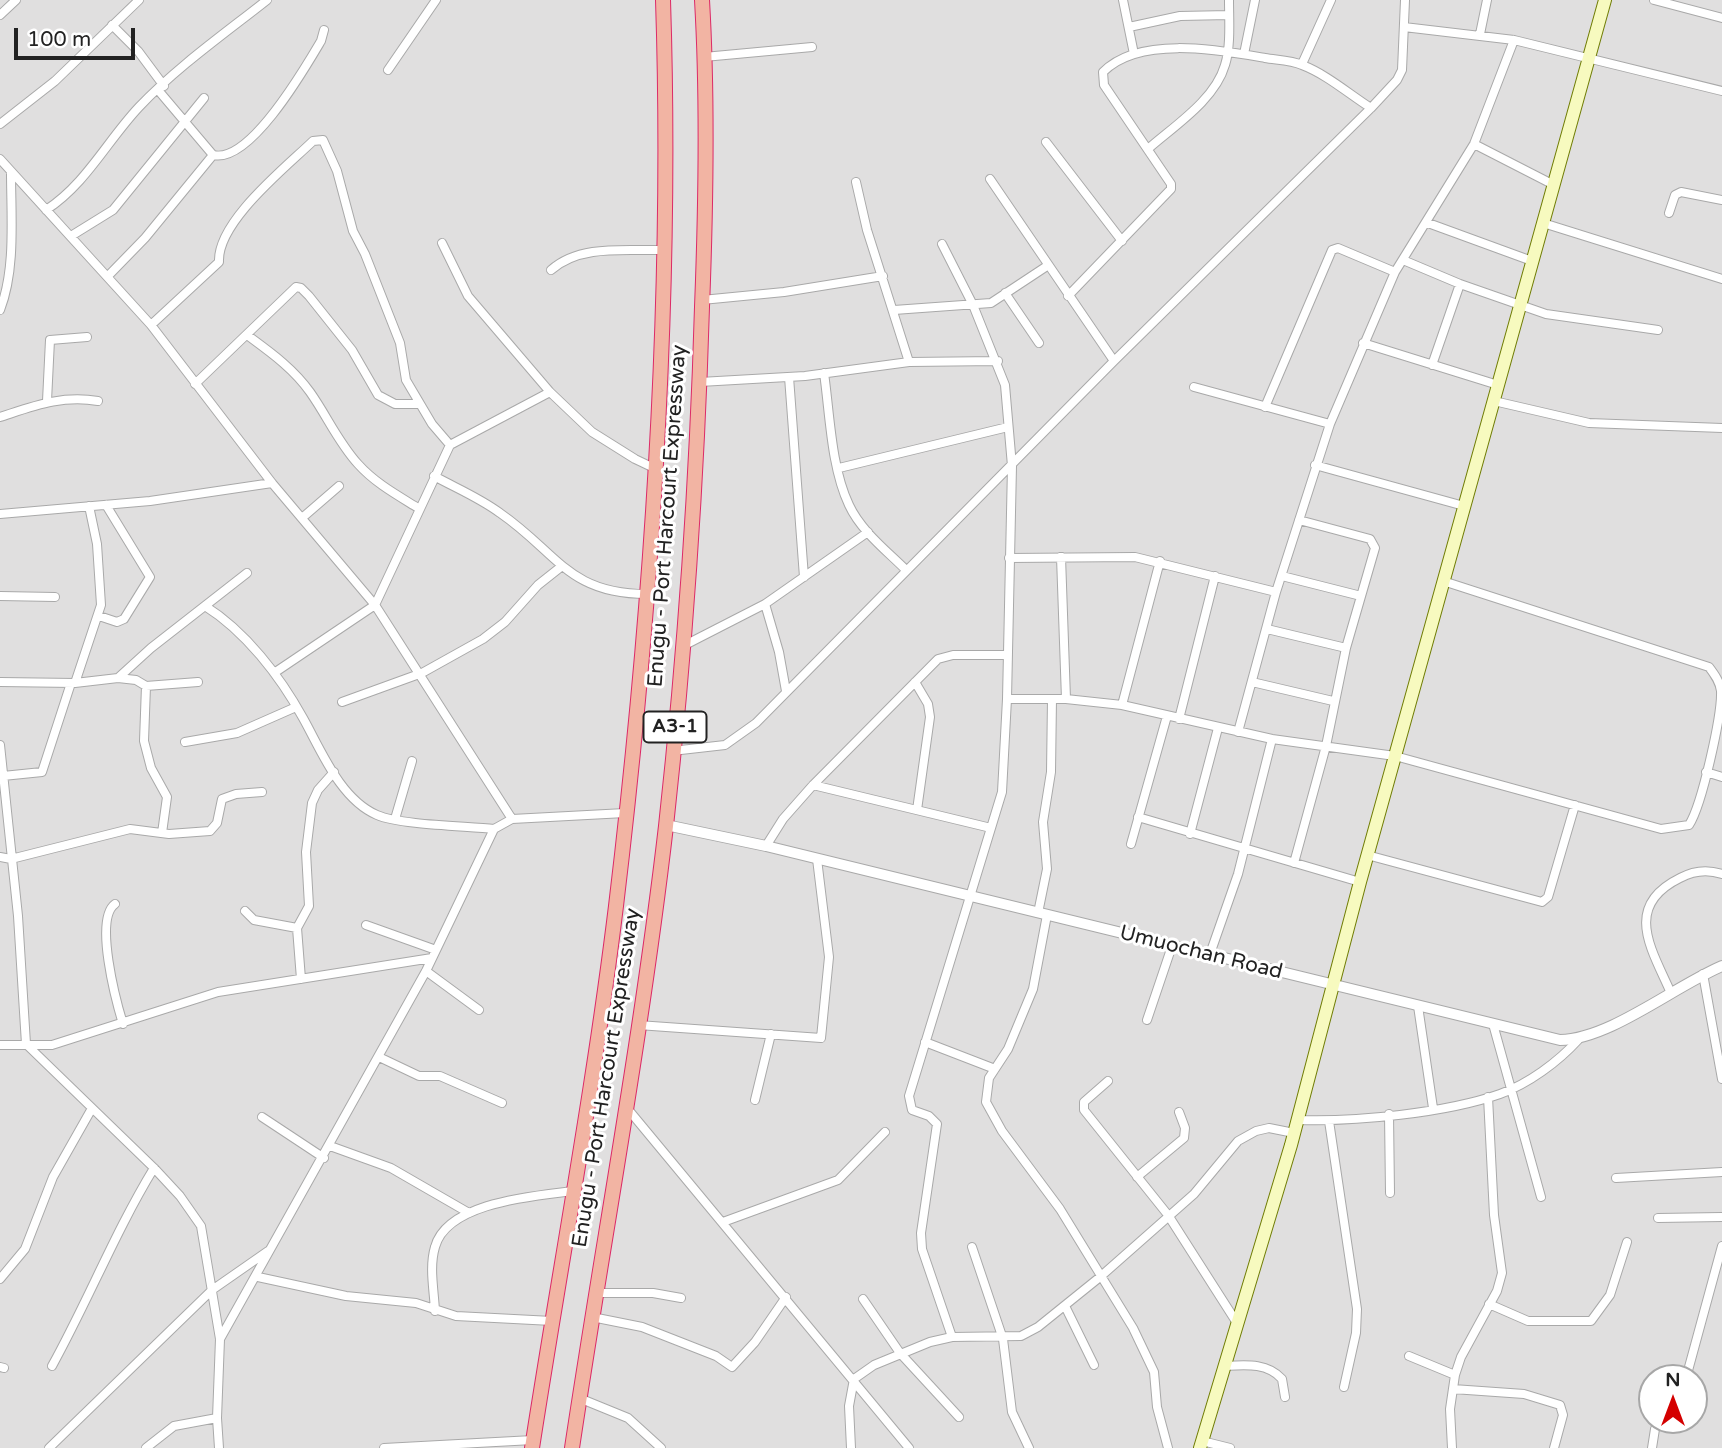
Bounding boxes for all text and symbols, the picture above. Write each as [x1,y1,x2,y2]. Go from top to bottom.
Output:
scale bar [18,14,138,58]
text: 100 m [27,27,91,52]
street label: Enugu - Port Harcourt Expressway [643,344,693,688]
road number: A3-1 [644,712,706,742]
street label: Enugu - Port Harcourt Expressway [568,907,646,1249]
street label: Umuochan Road [1117,921,1285,985]
north arrow [1638,1364,1708,1434]
text: N [1665,1369,1681,1391]

